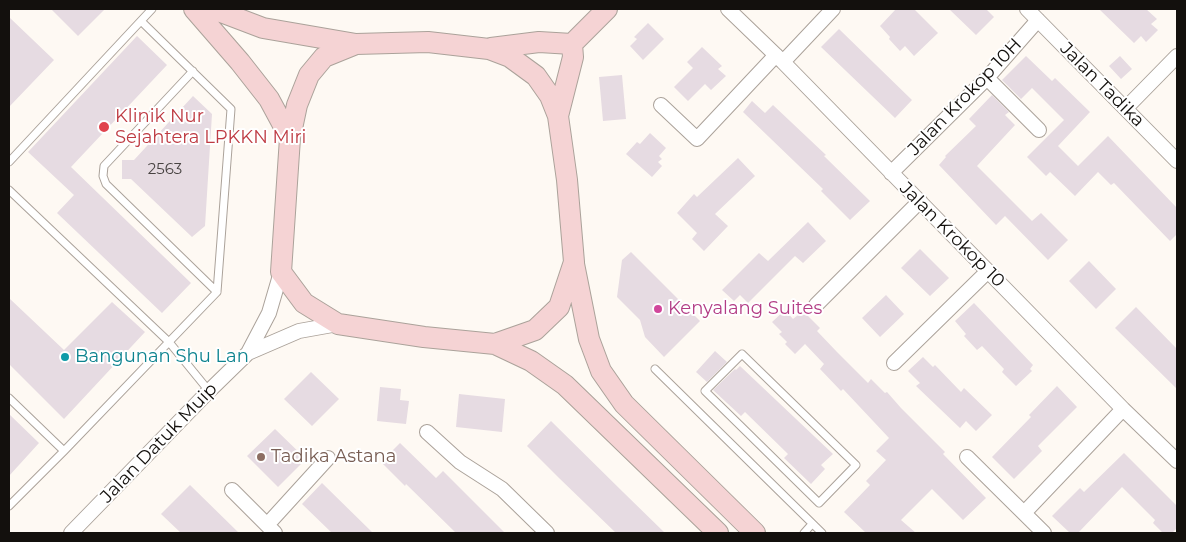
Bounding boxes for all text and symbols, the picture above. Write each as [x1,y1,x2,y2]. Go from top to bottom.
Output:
street label: Jalan Krokop 10H [904,34,1026,160]
street label: Jalan Tadika [1055,38,1149,132]
place label: Klinik Nur Sejahtera LPKKN Miri [115,106,306,148]
marker: Klinik Nur Sejahtera LPKKN Miri [97,120,111,134]
house number: 2563 [148,161,182,179]
street label: Jalan Krokop 10 [895,178,1009,292]
place label: Kenyalang Suites [668,298,822,320]
marker: Kenyalang Suites [652,303,664,315]
place label: Bangunan Shu Lan [75,346,249,368]
marker: Bangunan Shu Lan [59,351,71,363]
street label: Jalan Datuk Muip [96,378,222,508]
place label: Tadika Astana [271,446,396,468]
marker: Tadika Astana [255,451,267,463]

